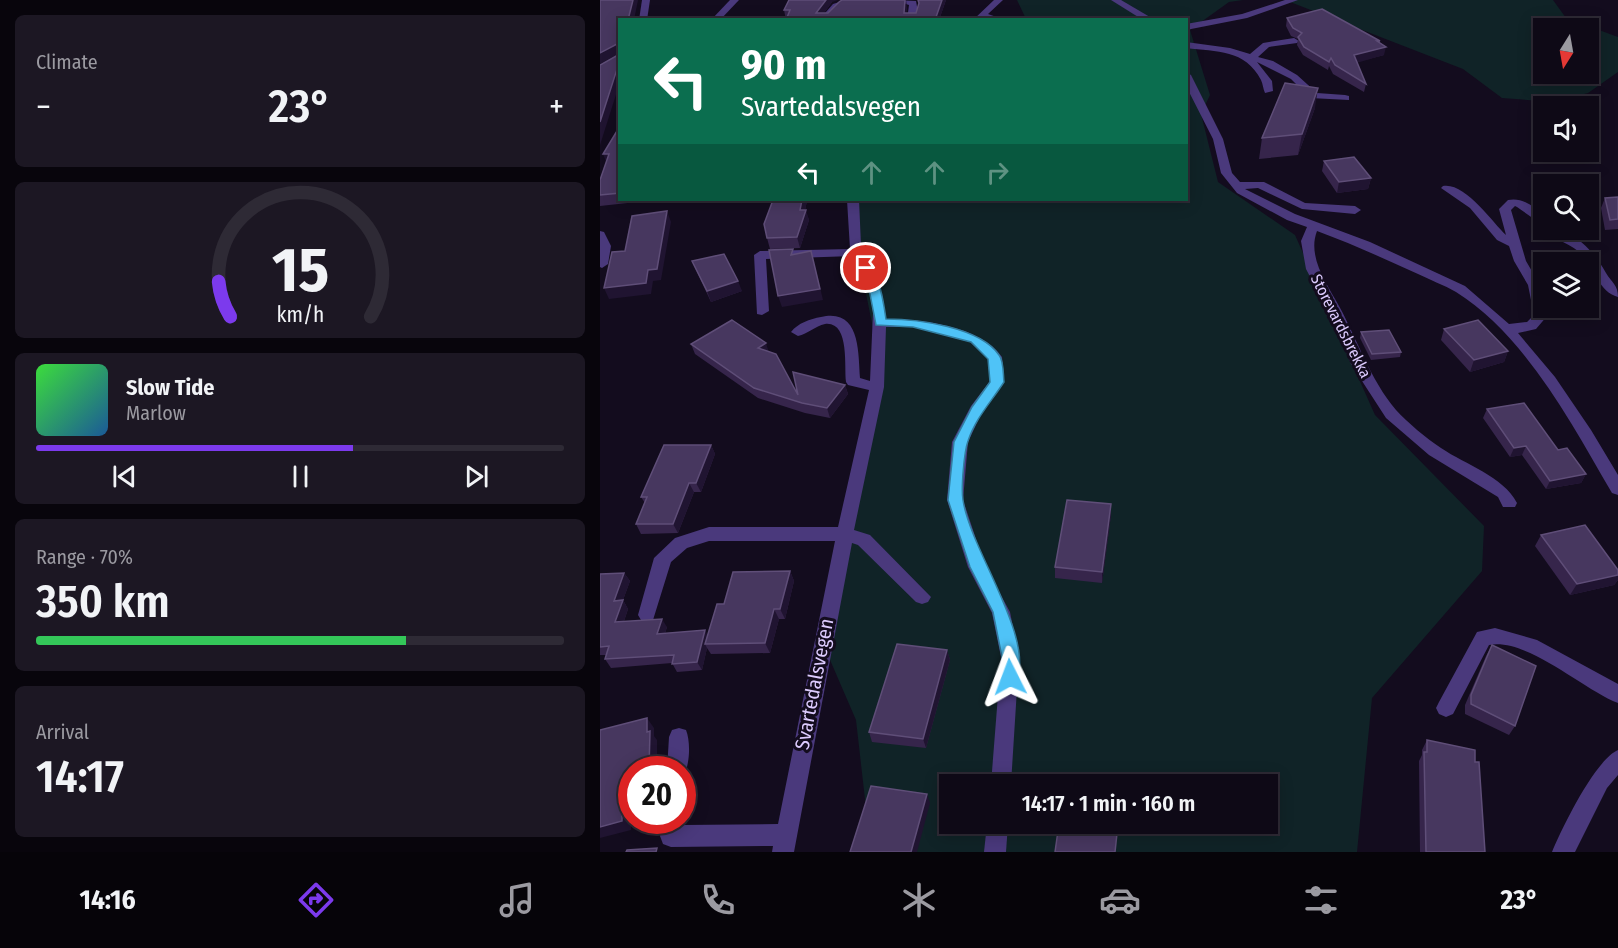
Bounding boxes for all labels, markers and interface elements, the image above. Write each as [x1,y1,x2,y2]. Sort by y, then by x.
north arrow [1533,18,1599,84]
map controls [1533,18,1599,318]
text: 90 m [741,40,826,90]
icon: left [642,42,720,120]
text: Climate [36,50,98,74]
text: 23° [269,80,331,134]
text: − [36,87,51,127]
text: + [549,87,564,127]
text: Svartedalsvegen [741,91,921,123]
button: sound [1533,96,1599,162]
icon: left [792,156,825,189]
icon: ahead [855,156,888,189]
icon: ahead [918,156,951,189]
icon: right [981,156,1014,189]
button: search [1533,174,1599,240]
text: 15 [271,233,329,308]
pin [840,242,891,293]
icon: arrive [849,251,882,284]
button: layers [1533,252,1599,318]
street label: Storevardsbrekka [1307,271,1375,381]
text: km/h [276,302,324,328]
text: Slow Tide [126,374,214,401]
text: Marlow [126,401,186,425]
icon: previous [108,460,141,493]
icon: pause [284,460,317,493]
icon: next [460,460,493,493]
text: Range · 70% [36,545,133,569]
text: 350 km [36,575,170,629]
street label: Svartedalsvegen [790,616,838,752]
position arrow [978,645,1042,709]
text: Arrival [36,720,89,744]
text: 14:17 [36,750,124,804]
speed limit sign: 20 [618,756,696,834]
text: 14:17 · 1 min · 160 m [1022,790,1195,817]
icon: directions [295,879,337,921]
icon: music [496,879,538,921]
icon: phone [697,879,739,921]
icon: climate [898,879,940,921]
icon: car [1099,879,1141,921]
icon: filters [1300,879,1342,921]
text: 14:16 [79,884,136,916]
text: 23° [1500,884,1538,916]

